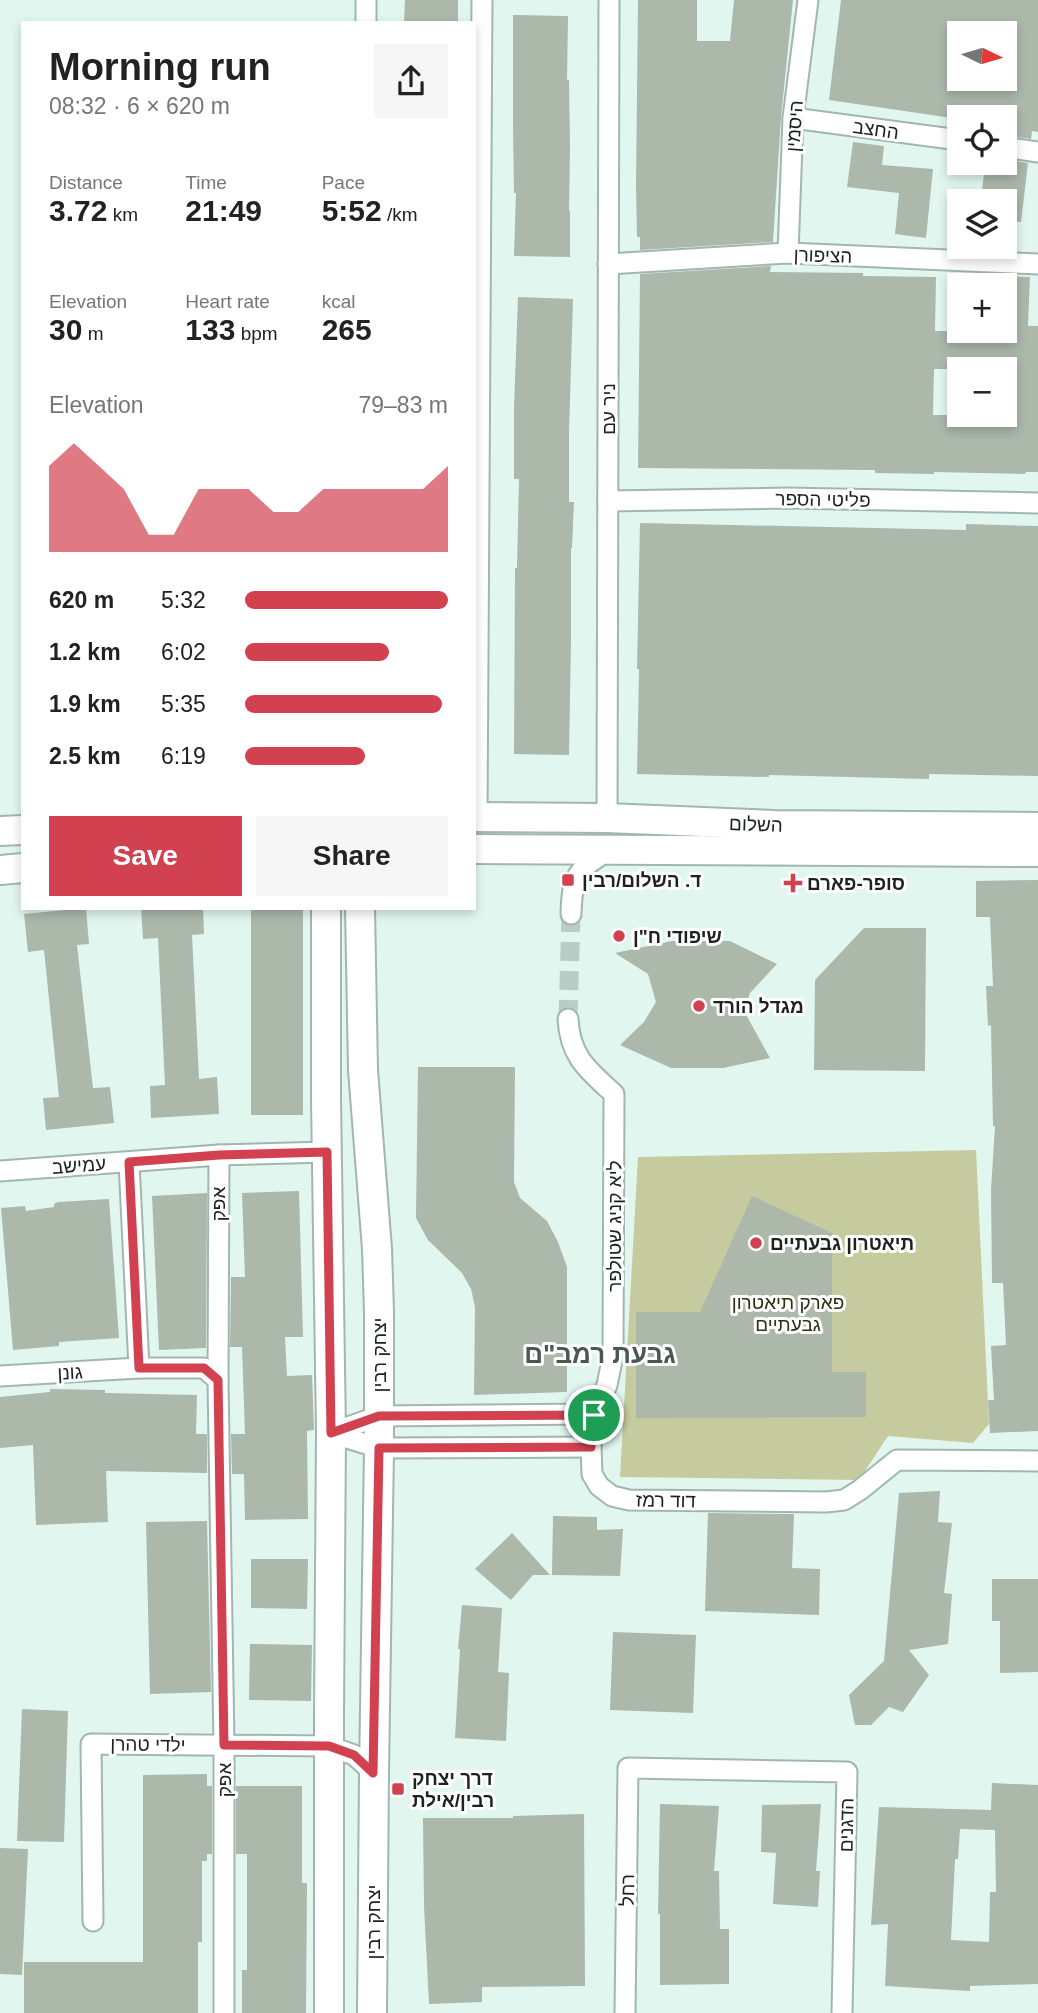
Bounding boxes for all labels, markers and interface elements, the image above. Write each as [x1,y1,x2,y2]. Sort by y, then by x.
north arrow [947,21,1017,91]
map controls [947,21,1017,427]
button: share [374,44,448,118]
text: Morning run [49,46,271,88]
text: 08:32 · 6 × 620 m [49,93,230,119]
street label: היסמין [782,99,807,153]
button: locate [947,105,1017,175]
street label: החצב [852,116,900,143]
text: Distance [49,172,123,193]
text: Time [185,172,227,193]
text: Pace [322,172,365,193]
button: layers [947,189,1017,259]
text: 3.72 [49,194,107,227]
text: 21:49 [185,194,262,227]
text: 5:52 [322,194,382,227]
text: km [107,204,138,225]
text: /km [382,204,418,225]
street label: הציפורן [793,244,853,267]
button: + [947,273,1017,343]
text: Elevation [49,291,127,312]
text: Heart rate [185,291,270,312]
text: kcal [322,291,355,312]
text: 30 [49,313,82,346]
text: 133 [185,313,235,346]
text: 265 [322,313,372,346]
text: m [82,323,103,344]
text: bpm [235,323,278,344]
button: − [947,357,1017,427]
street label: ניר עם [598,383,619,435]
text: Elevation [49,392,144,418]
text: 79–83 m [358,392,448,418]
street label: פליטי הספר [775,488,871,511]
text: 620 m [49,587,114,613]
text: 5:32 [161,587,206,613]
text: 1.2 km [49,639,121,665]
text: 6:02 [161,639,206,665]
text: 1.9 km [49,691,121,717]
text: 5:35 [161,691,206,717]
text: 2.5 km [49,743,121,769]
text: 6:19 [161,743,206,769]
street label: השלום [729,813,783,836]
button: Save [49,816,242,896]
button: Share [256,816,448,896]
place label: ד. השלום/רבין [582,870,701,891]
marker: ד. השלום/רבין [560,872,576,888]
place label: סופר-פארם [807,873,905,894]
marker: סופר-פארם [785,875,801,891]
place label: שיפודי ח"ן [633,926,722,947]
marker: שיפודי ח"ן [611,928,627,944]
place label: מגדל הורד [713,996,804,1017]
marker: מגדל הורד [691,998,707,1014]
street label: עמישב [51,1153,107,1178]
street label: ליא קניג שטולפר [604,1160,625,1292]
street label: אפק [208,1187,229,1221]
place label: תיאטרון גבעתיים [770,1233,914,1254]
marker: תיאטרון גבעתיים [748,1235,764,1251]
park label: פארק תיאטרון גבעתיים [732,1292,844,1335]
street label: יצחק רבין [369,1317,390,1393]
district label: גבעת רמב"ם [524,1339,676,1369]
street label: גונן [57,1361,83,1384]
pin [564,1385,624,1445]
icon: arrive [575,1396,613,1434]
street label: דוד רמז [636,1489,697,1512]
street label: ילדי טהרן [110,1733,186,1756]
street label: אפק [214,1763,235,1797]
place label: דרך יצחק רבין/אילת [412,1768,494,1811]
marker: דרך יצחק רבין/אילת [390,1781,406,1797]
street label: הדגנים [836,1798,857,1852]
street label: רחל [617,1874,638,1906]
street label: יצחק רבין [363,1884,384,1960]

